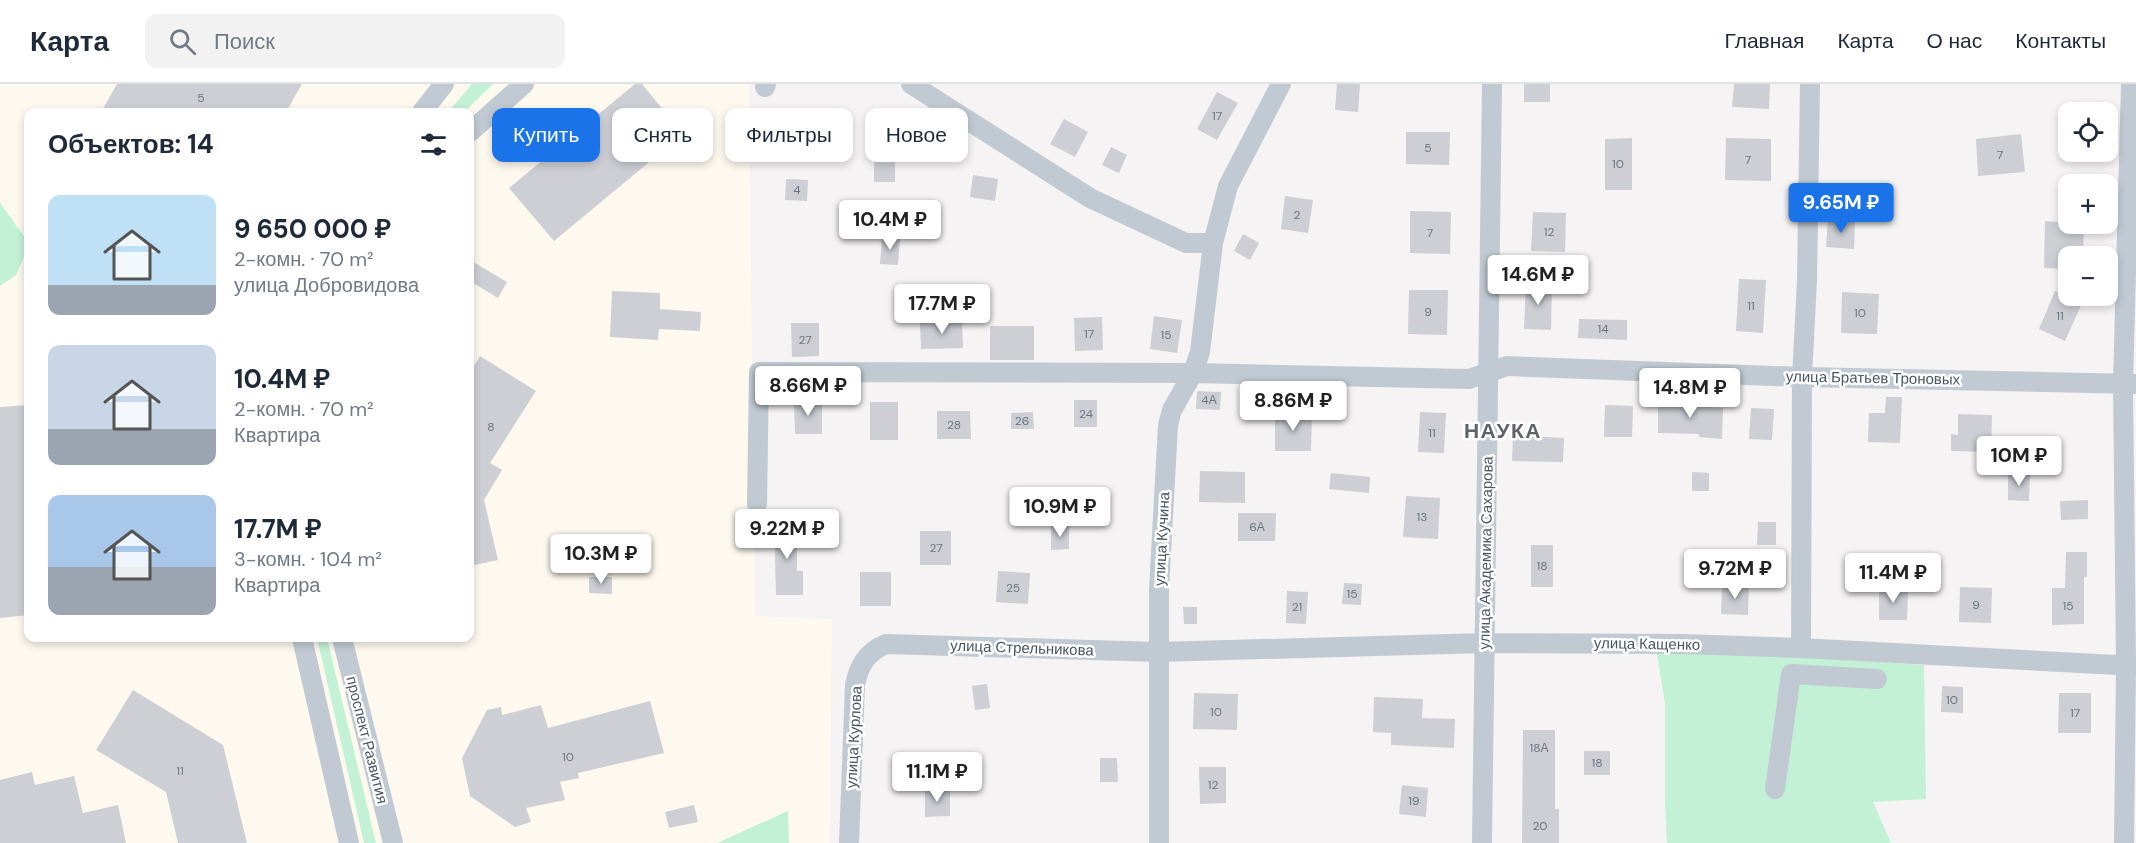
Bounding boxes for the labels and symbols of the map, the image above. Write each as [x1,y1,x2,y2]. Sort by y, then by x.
house number: 5 [197,90,205,106]
house number: 17 [1212,108,1222,124]
house number: 5 [1424,140,1432,156]
house number: 7 [1997,147,2003,163]
house number: 7 [1745,152,1751,168]
house number: 10 [1612,156,1624,172]
house number: 4 [793,182,801,198]
pin: 9.65M ₽ [1786,183,1896,234]
pin: 10.4M ₽ [835,200,945,251]
house number: 2 [1294,207,1301,223]
house number: 12 [1544,224,1554,240]
house number: 7 [1427,225,1433,241]
pin: 14.6M ₽ [1483,255,1593,306]
pin: 17.7M ₽ [887,284,997,335]
house number: 11 [1747,298,1755,314]
house number: 9 [1424,304,1432,320]
house number: 10 [1854,305,1866,321]
house number: 11 [2056,308,2064,324]
house number: 14 [1597,321,1609,337]
house number: 17 [1084,326,1094,342]
house number: 15 [1160,327,1172,343]
house number: 27 [798,332,812,348]
pin: 8.66M ₽ [753,366,863,417]
street label: улица Братьев Троновых [1786,366,1961,390]
pin: 14.8M ₽ [1635,368,1745,419]
pin: 8.86M ₽ [1238,381,1348,432]
house number: 4А [1201,392,1217,408]
house number: 24 [1079,406,1093,422]
house number: 26 [1015,413,1029,429]
house number: 28 [947,417,961,433]
district label: НАУКА [1464,417,1542,445]
house number: 8 [487,419,495,435]
house number: 11 [1428,425,1436,441]
pin: 10M ₽ [1977,436,2061,487]
street label: улица Академика Сахарова [1474,456,1498,650]
pin: 10.9M ₽ [1005,487,1115,538]
street label: улица Кучина [1150,491,1174,587]
pin: 9.22M ₽ [732,509,842,560]
house number: 13 [1417,509,1427,525]
house number: 6А [1249,519,1265,535]
pin: 10.3M ₽ [546,534,656,585]
house number: 27 [929,540,943,556]
pin: 9.72M ₽ [1680,549,1790,600]
pin: 11.4M ₽ [1838,553,1948,604]
house number: 18 [1536,558,1548,574]
house number: 25 [1006,580,1020,596]
house number: 15 [1346,586,1358,602]
house number: 9 [1972,597,1980,613]
house number: 15 [2062,598,2074,614]
house number: 21 [1292,599,1302,615]
street label: улица Кащенко [1594,633,1700,655]
street label: улица Стрельникова [950,636,1095,661]
street label: проспект Развития [341,674,393,806]
street label: улица Курлова [841,685,867,789]
house number: 10 [1946,692,1958,708]
house number: 10 [1210,704,1222,720]
house number: 17 [2070,705,2080,721]
house number: 18А [1529,740,1549,756]
house number: 10 [562,749,574,765]
pin: 11.1M ₽ [882,752,992,803]
house number: 18 [1591,755,1603,771]
house number: 11 [176,763,184,779]
house number: 12 [1208,777,1218,793]
house number: 19 [1408,793,1420,809]
house number: 20 [1532,818,1548,834]

